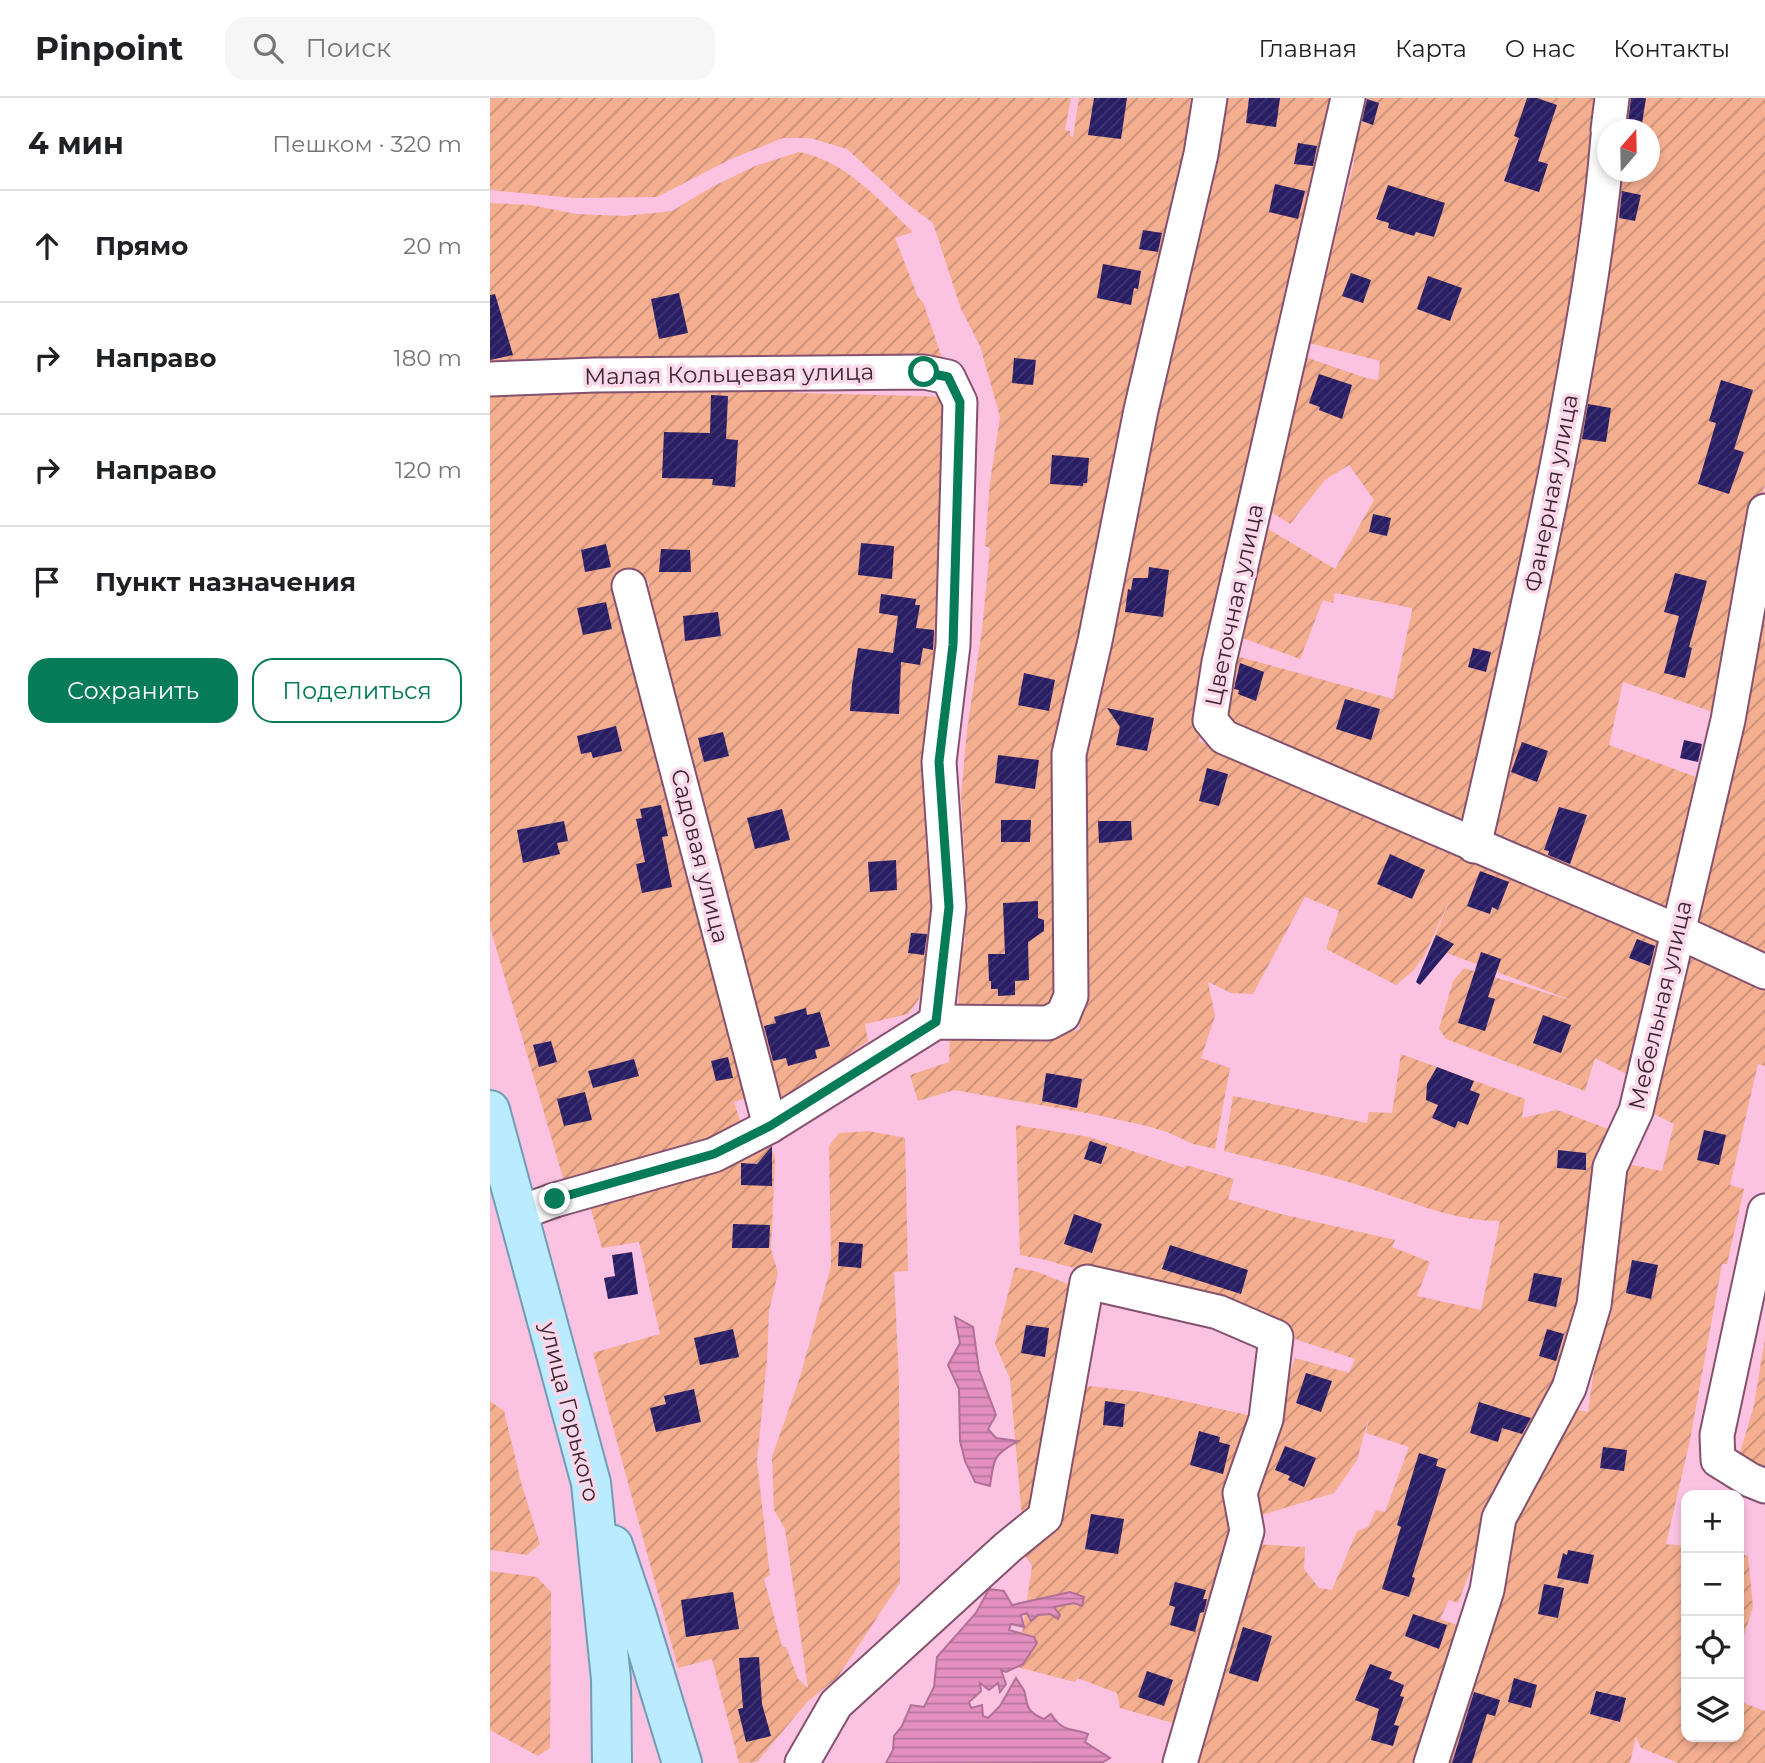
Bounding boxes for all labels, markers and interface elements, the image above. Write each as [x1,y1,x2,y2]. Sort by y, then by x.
search box [225,17,715,80]
text: Pinpoint [35,28,183,68]
icon: search [249,29,287,67]
text: Поиск [305,32,391,64]
text: Главная [1259,34,1357,63]
text: Карта [1395,34,1467,63]
text: О нас [1505,34,1575,63]
text: Контакты [1613,34,1730,63]
north arrow [1597,119,1660,182]
text: 4 мин [28,125,124,162]
text: Пешком · 320 m [272,130,462,158]
icon: ahead [28,227,66,265]
text: Прямо [95,230,188,262]
text: 20 m [403,232,462,260]
icon: right [28,339,66,377]
text: Направо [95,342,216,374]
text: 180 m [393,344,462,372]
route start [908,356,939,387]
street label: Малая Кольцевая улица [584,357,874,391]
street label: Фанерная улица [1518,392,1584,594]
icon: right [28,451,66,489]
text: Направо [95,454,216,486]
text: 120 m [395,456,462,484]
street label: Цветочная улица [1199,501,1269,709]
icon: arrive [28,563,66,601]
text: Пункт назначения [95,566,356,598]
button: Сохранить [28,658,238,723]
button: Поделиться [252,658,462,723]
street label: Садовая улица [665,766,735,946]
street label: Мебельная улица [1622,898,1698,1112]
route end [539,1183,570,1214]
street label: улица Горького [534,1318,606,1505]
map controls [1681,1490,1744,1742]
button: + [1681,1490,1744,1553]
button: − [1681,1553,1744,1616]
button: locate [1681,1616,1744,1679]
button: layers [1681,1679,1744,1742]

